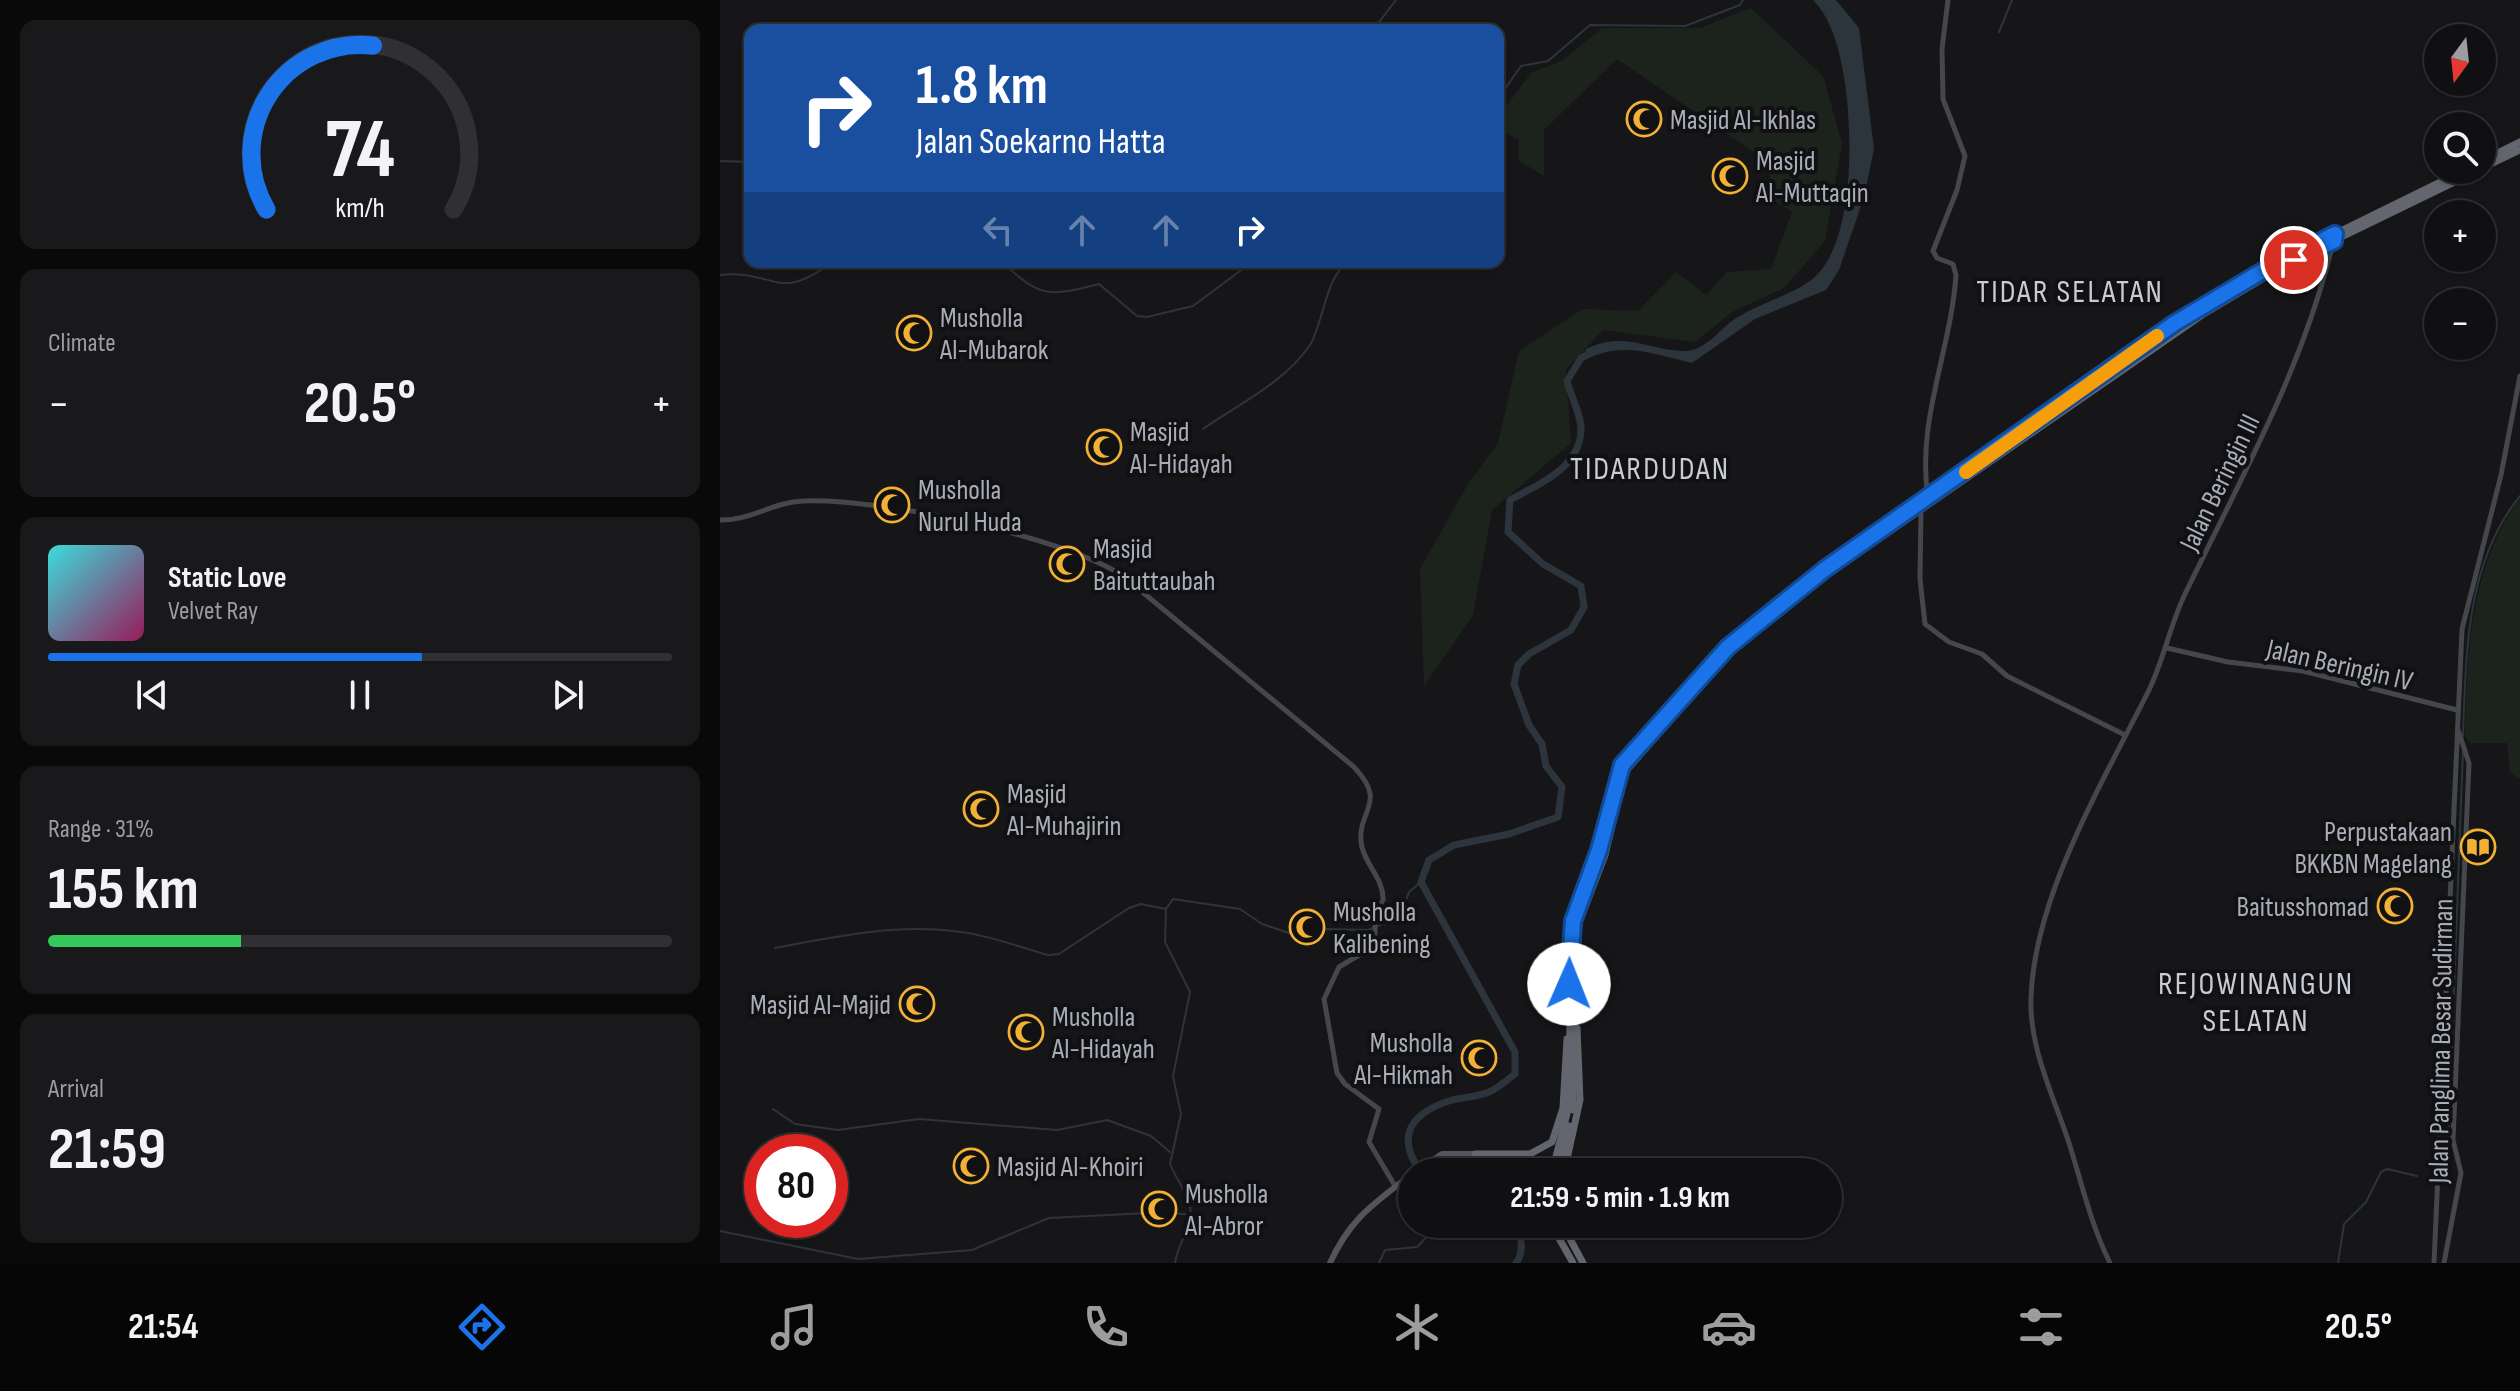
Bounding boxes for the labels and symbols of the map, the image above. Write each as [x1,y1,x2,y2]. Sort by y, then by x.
north arrow [2424,24,2496,96]
mosque icon: Masjid Al-Ikhlas [1625,100,1663,138]
place label: Masjid Al-Ikhlas [1670,104,1816,137]
place label: Masjid Al-Muttaqin [1755,145,1869,210]
mosque icon: Masjid Al-Muttaqin [1711,157,1749,195]
pin [2260,226,2328,294]
district label: TIDAR SELATAN [1976,273,2164,312]
place label: Musholla Al-Mubarok [939,302,1049,367]
mosque icon: Musholla Al-Mubarok [895,314,933,352]
street label: Jalan Beringin III [2173,409,2268,557]
place label: Masjid Al-Hidayah [1129,416,1233,481]
mosque icon: Masjid Al-Hidayah [1085,428,1123,466]
district label: TIDARDUDAN [1570,450,1730,489]
place label: Musholla Nurul Huda [918,474,1022,539]
mosque icon: Musholla Nurul Huda [873,486,911,524]
place label: Masjid Baituttaubah [1093,533,1216,598]
mosque icon: Masjid Baituttaubah [1048,545,1086,583]
street label: Jalan Beringin IV [2262,632,2416,698]
place label: Masjid Al-Muhajirin [1006,778,1121,843]
mosque icon: Masjid Al-Muhajirin [962,790,1000,828]
place label: Perpustakaan BKKBN Magelang [2294,816,2452,881]
library icon: Perpustakaan BKKBN Magelang [2459,828,2497,866]
mosque icon: Baitusshomad [2376,887,2414,925]
place label: Baitusshomad [2236,891,2369,924]
place label: Musholla Kalibening [1333,896,1431,961]
street label: Jalan Panglima Besar Sudirman [2422,898,2460,1185]
mosque icon: Musholla Kalibening [1288,908,1326,946]
position arrow [1527,942,1611,1026]
district label: REJOWINANGUN SELATAN [2158,965,2354,1041]
mosque icon: Masjid Al-Majid [898,985,936,1023]
place label: Masjid Al-Majid [750,989,891,1022]
place label: Musholla Al-Hidayah [1051,1001,1155,1066]
mosque icon: Musholla Al-Hidayah [1007,1013,1045,1051]
place label: Musholla Al-Hikmah [1353,1027,1453,1092]
mosque icon: Musholla Al-Hikmah [1460,1039,1498,1077]
speed limit sign: 80 [744,1134,848,1238]
mosque icon: Masjid Al-Khoiri [952,1147,990,1185]
place label: Masjid Al-Khoiri [997,1151,1143,1184]
place label: Musholla Al-Abror [1184,1178,1268,1243]
mosque icon: Musholla Al-Abror [1140,1190,1178,1228]

